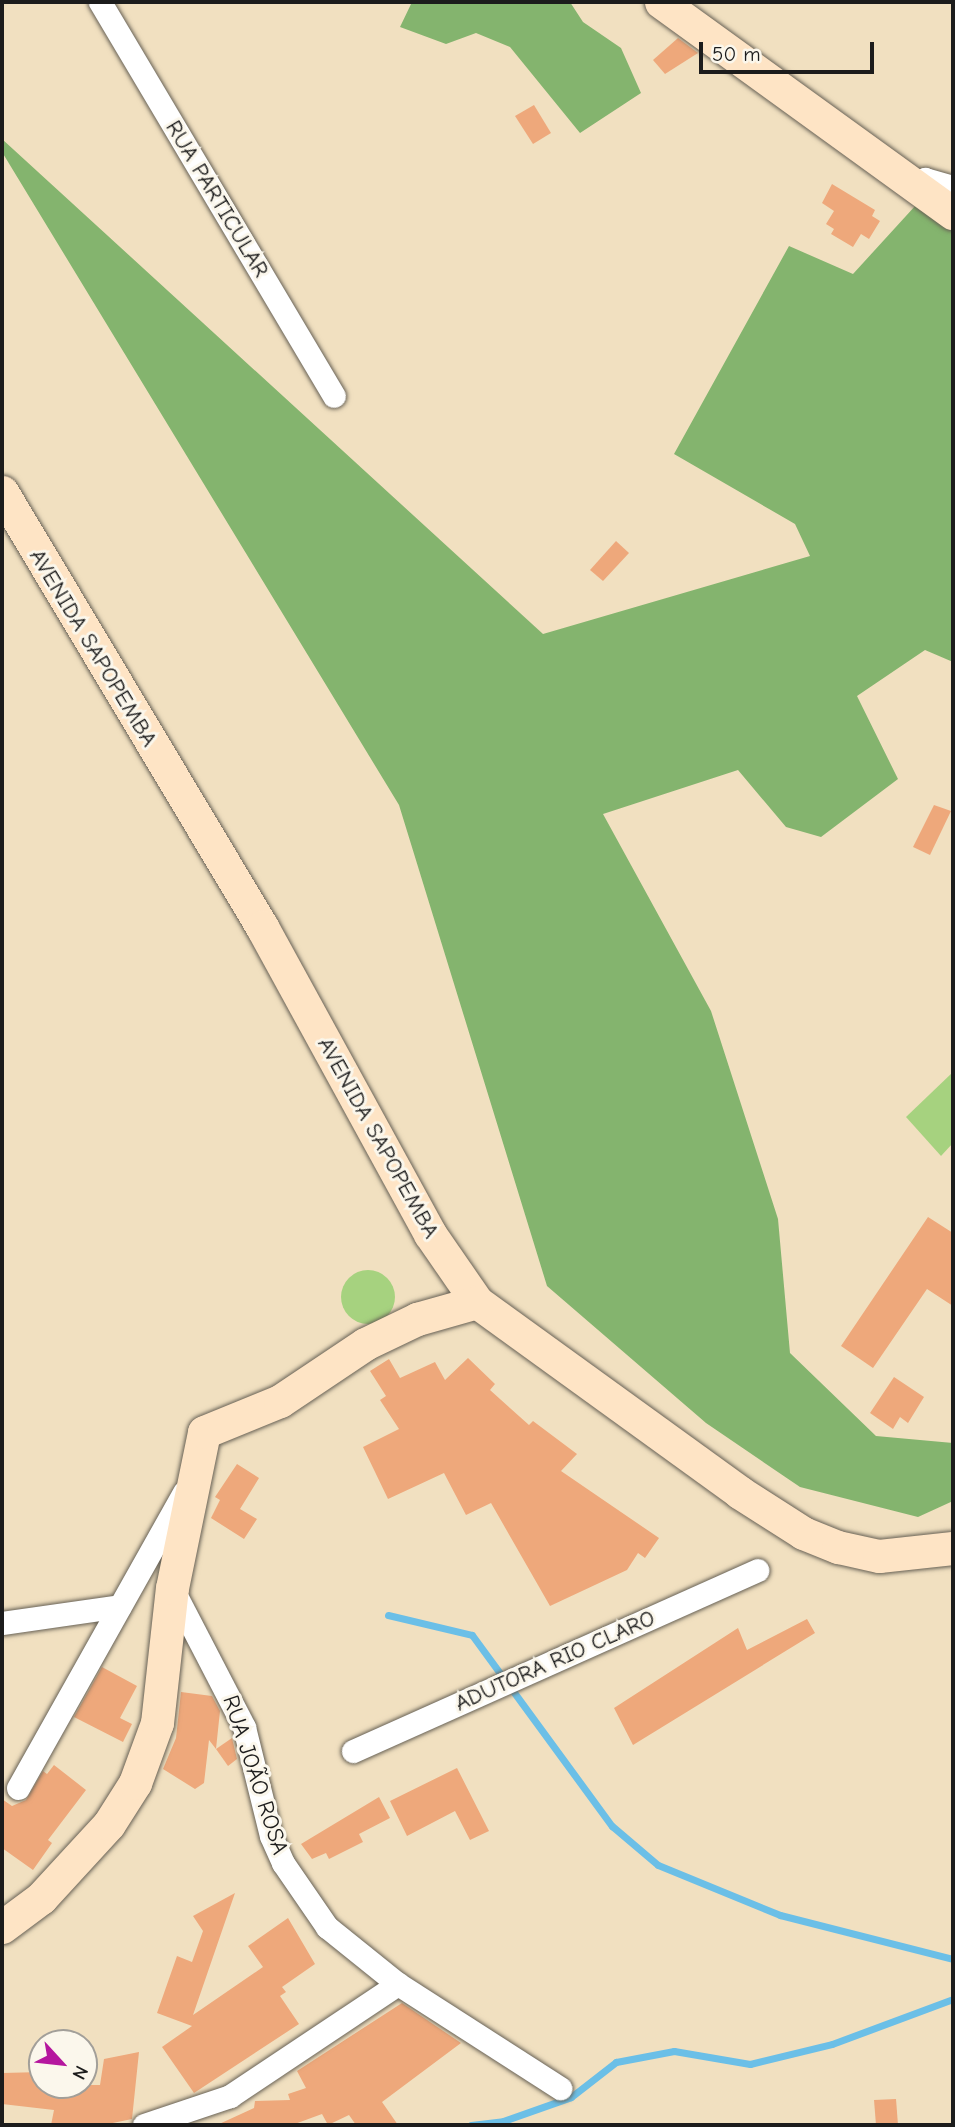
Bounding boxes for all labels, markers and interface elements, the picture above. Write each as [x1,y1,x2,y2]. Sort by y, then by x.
scale bar [703,28,878,72]
text: 50 m [712,42,761,66]
street label: RUA PARTICULAR [159,115,275,283]
street label: AVENIDA SAPOPEMBA [23,544,163,752]
street label: AVENIDA SAPOPEMBA [311,1033,445,1243]
street label: ADUTORA RIO CLARO [451,1604,659,1718]
street label: RUA JOÃO ROSA [216,1692,294,1858]
north arrow [28,2029,98,2099]
text: N [67,2062,93,2083]

